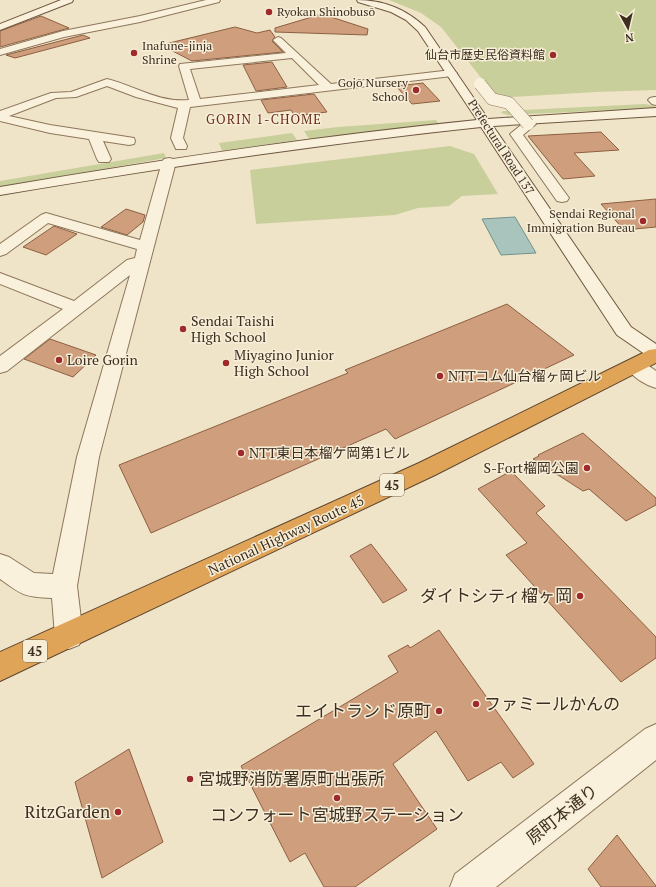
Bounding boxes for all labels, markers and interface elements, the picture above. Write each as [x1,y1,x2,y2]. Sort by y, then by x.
place label: Ryokan Shinobusō [277,4,375,19]
marker: Ryokan Shinobusō [264,7,274,17]
north arrow [608,8,648,48]
text: N [624,30,634,46]
place label: Inafune-jinja Shrine [142,38,212,67]
place label: 仙台市歴史民俗資料館 [425,47,545,62]
marker: Inafune-jinja Shrine [129,48,139,58]
marker: 仙台市歴史民俗資料館 [548,50,558,60]
place label: Gojō Nursery School [338,75,409,104]
marker: Gojō Nursery School [411,85,421,95]
street label: Prefectural Road 137 [465,96,538,197]
district label: GORIN 1-CHOME [206,110,322,128]
place label: Sendai Regional Immigration Bureau [527,206,635,235]
marker: Sendai Regional Immigration Bureau [638,216,648,226]
place label: Sendai Taishi High School [191,311,274,346]
marker: Sendai Taishi High School [178,324,188,334]
place label: Miyagino Junior High School [234,345,335,380]
place label: Loire Gorin [67,350,138,369]
marker: Loire Gorin [54,355,64,365]
marker: Miyagino Junior High School [221,358,231,368]
place label: NTTコム仙台榴ヶ岡ビル [448,366,602,385]
marker: NTTコム仙台榴ヶ岡ビル [435,371,445,381]
place label: NTT東日本榴ケ岡第1ビル [249,443,410,462]
marker: NTT東日本榴ケ岡第1ビル [236,448,246,458]
place label: S-Fort榴岡公園 [484,458,579,477]
marker: S-Fort榴岡公園 [582,463,592,473]
road number: 45 [380,474,404,496]
street label: National Highway Route 45 [205,490,367,579]
place label: ダイトシティ榴ヶ岡 [420,584,572,607]
marker: ダイトシティ榴ヶ岡 [575,591,585,601]
road number: 45 [23,640,47,662]
place label: ファミールかんの [484,692,620,715]
place label: エイトランド原町 [295,699,431,722]
marker: ファミールかんの [471,699,481,709]
marker: エイトランド原町 [434,706,444,716]
place label: 宮城野消防署原町出張所 [198,767,385,790]
marker: 宮城野消防署原町出張所 [185,774,195,784]
street label: 原町本通り [521,778,602,849]
marker: コンフォート宮城野ステーション [332,793,342,803]
place label: RitzGarden [25,800,110,823]
place label: コンフォート宮城野ステーション [210,803,464,826]
marker: RitzGarden [113,807,123,817]

